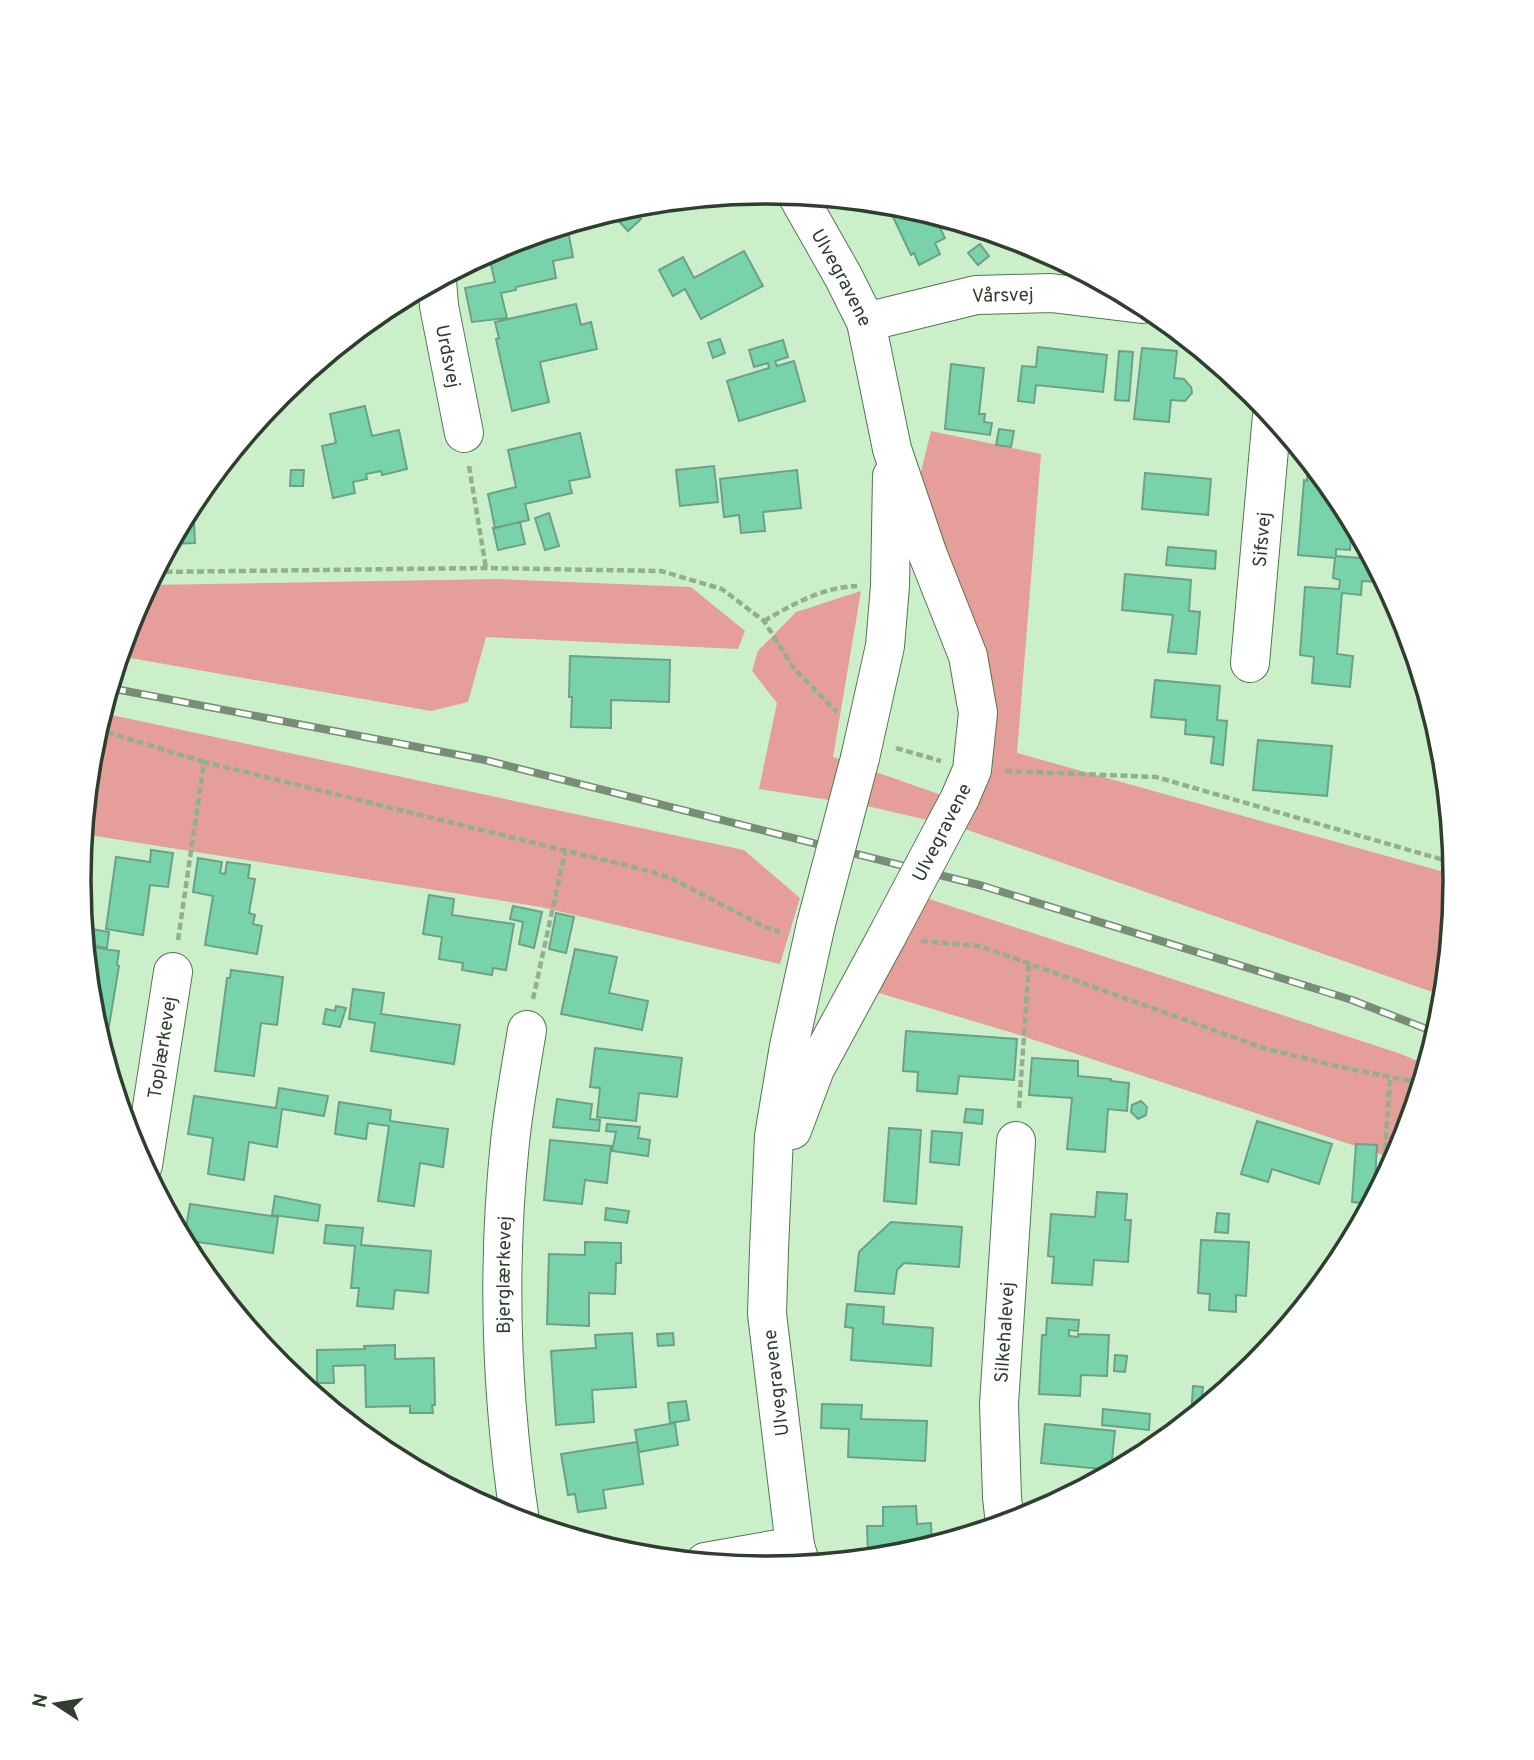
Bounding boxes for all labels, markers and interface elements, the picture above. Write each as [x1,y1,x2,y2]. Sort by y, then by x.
street label: Ulvegravene [805,225,876,331]
street label: Vårsvej [972,283,1034,309]
street label: Urdsvej [429,323,465,390]
street label: Sifsvej [1249,511,1277,568]
street label: Ulvegravene [908,780,978,886]
street label: Toplærkevej [143,995,183,1101]
street label: Bjerglærkevej [492,1215,518,1334]
street label: Silkehalevej [990,1281,1021,1384]
street label: Ulvegravene [759,1328,795,1437]
north arrow [21,1669,91,1739]
text: N [28,1692,54,1710]

